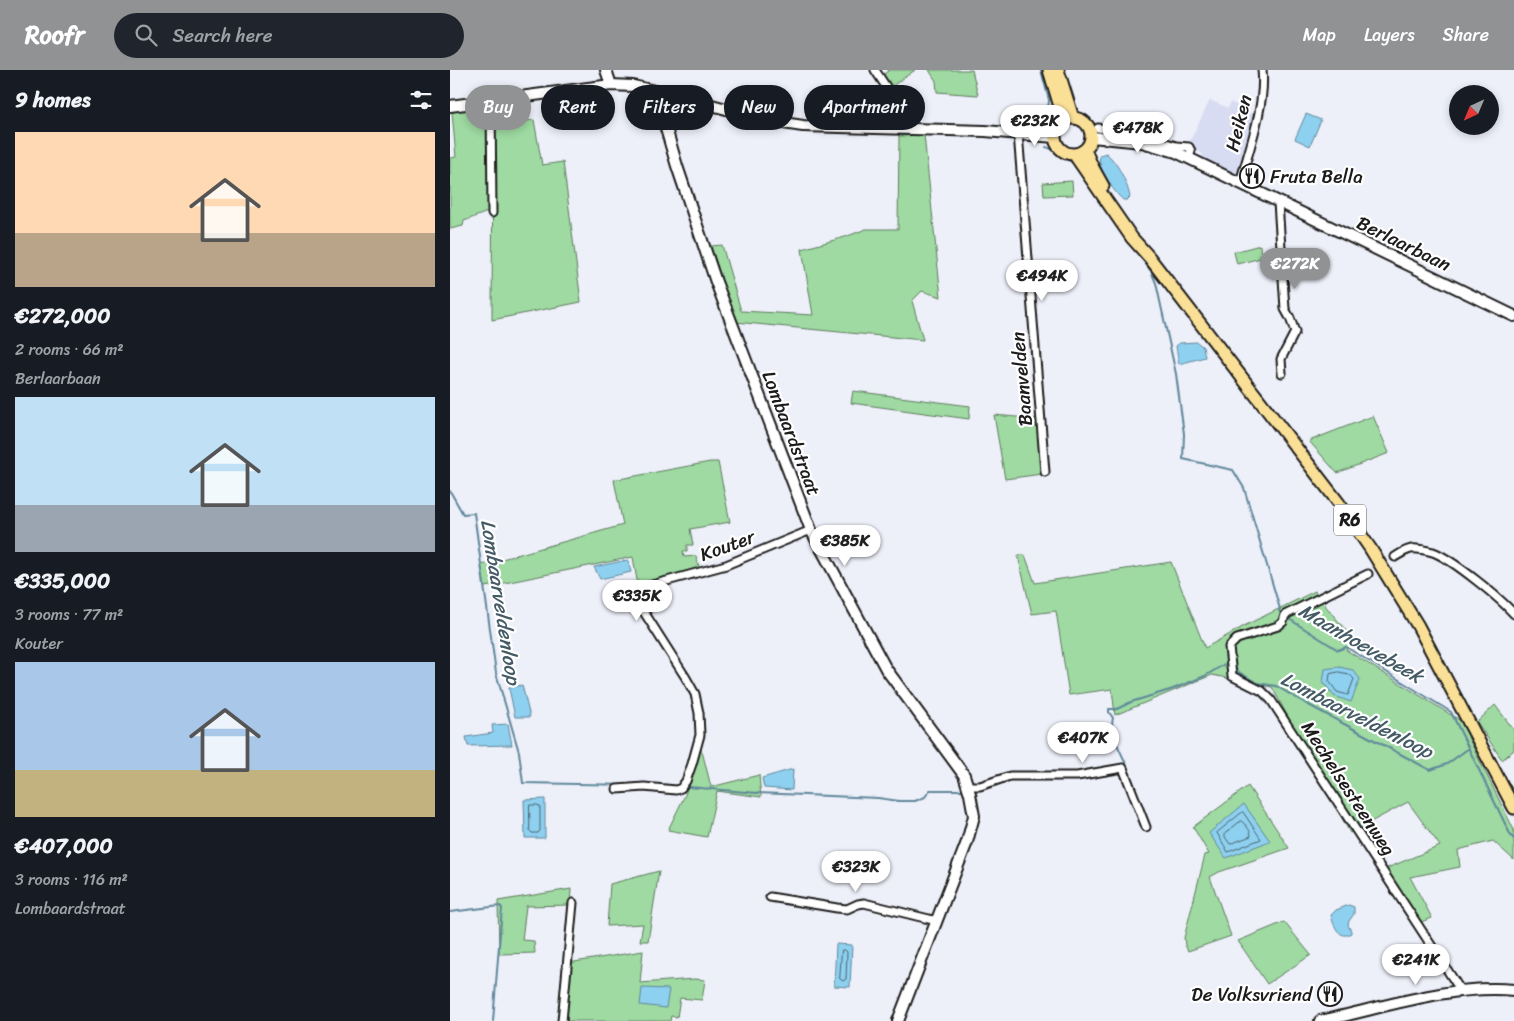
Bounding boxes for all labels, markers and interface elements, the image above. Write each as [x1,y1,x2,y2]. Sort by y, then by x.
search box [114,13,464,58]
text: Roofr [25,14,84,56]
text: Search here [172,19,273,52]
text: Map [1303,19,1336,51]
text: Layers [1364,19,1415,51]
text: Share [1443,19,1489,51]
icon: search [132,21,160,49]
text: 9 homes [15,81,91,119]
chip: Buy [465,85,531,130]
chip: Rent [541,85,615,130]
chip: Filters [625,85,714,130]
chip: New [724,85,794,130]
chip: Apartment [804,85,925,130]
north arrow [1449,85,1499,135]
map controls [1449,85,1499,135]
icon: filters [407,86,435,114]
street label: Heiken [1215,91,1262,155]
pin: €232K [1000,104,1070,147]
text: €232K [1011,106,1059,135]
pin: €478K [1103,112,1173,154]
text: €478K [1113,113,1163,142]
place label: Fruta Bella [1270,160,1363,193]
restaurant icon: Fruta Bella [1239,163,1265,189]
icon: home [180,165,270,255]
street label: Berlaarbaan [1351,206,1457,281]
pin: €272K [1260,248,1330,290]
text: €272K [1271,249,1319,278]
pin: €494K [1007,260,1077,302]
text: €494K [1017,261,1067,290]
text: €272,000 [15,297,111,335]
street label: Baanvelden [1001,330,1042,428]
text: 2 rooms · 66 m² [15,335,124,364]
text: Berlaarbaan [15,364,101,393]
street label: Lombaardstraat [753,366,831,501]
icon: home [180,430,270,520]
road number: R6 [1334,504,1366,536]
water label: Lombaarveldenloop [470,517,531,689]
street label: Kouter [695,520,761,571]
pin: €385K [810,524,880,567]
text: €385K [821,526,869,555]
text: €335,000 [15,562,110,600]
pin: €335K [602,580,672,622]
text: €335K [613,581,661,610]
water label: Maanhoevebeek [1292,594,1432,695]
text: 3 rooms · 77 m² [15,600,123,629]
text: Kouter [15,629,63,658]
water label: Lombaarveldenloop [1274,662,1440,770]
icon: home [180,695,270,785]
street label: Mechelsesteenweg [1292,714,1405,863]
pin: €407K [1048,722,1118,764]
text: €407K [1058,723,1108,752]
text: €407,000 [15,827,113,865]
pin: €323K [821,850,891,893]
text: €323K [832,852,880,881]
text: 3 rooms · 116 m² [15,865,128,894]
text: Lombaardstraat [15,894,126,923]
pin: €241K [1381,944,1451,986]
text: €241K [1393,945,1439,974]
place label: De Volksvriend [1191,978,1314,1011]
restaurant icon: De Volksvriend [1317,981,1343,1007]

